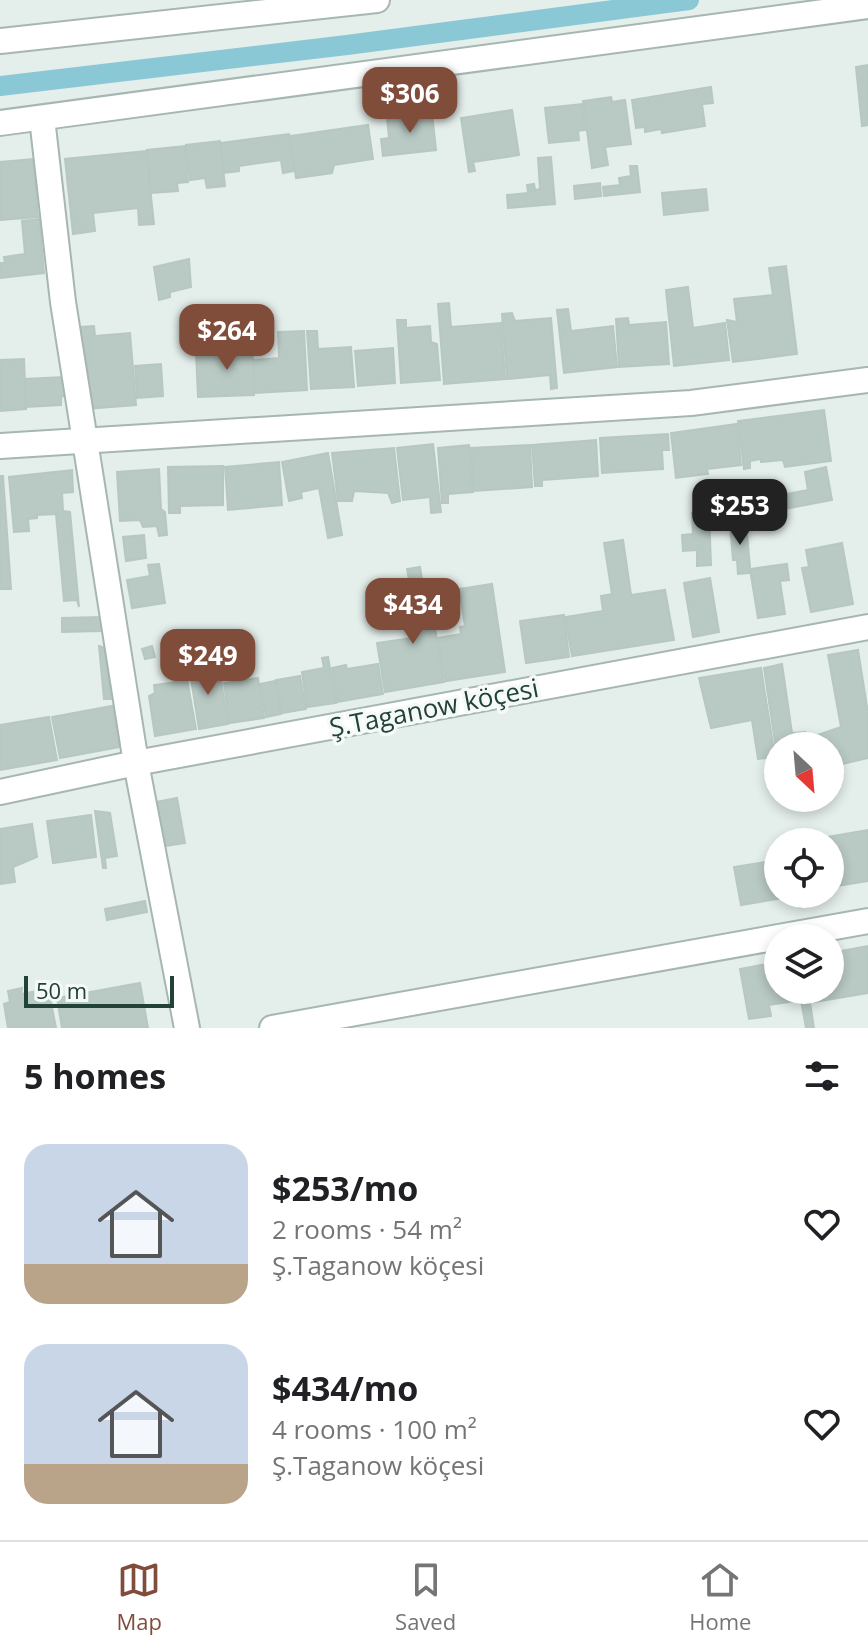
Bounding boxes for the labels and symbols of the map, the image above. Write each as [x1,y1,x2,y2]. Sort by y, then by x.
pin: $306 [363,67,457,135]
pin: $264 [180,304,274,372]
pin: $253 [693,479,787,547]
pin: $434 [366,578,460,646]
pin: $249 [161,629,255,697]
street label: Ş.Taganow köçesi [326,669,541,745]
north arrow [764,732,844,812]
scale bar [24,972,174,1008]

